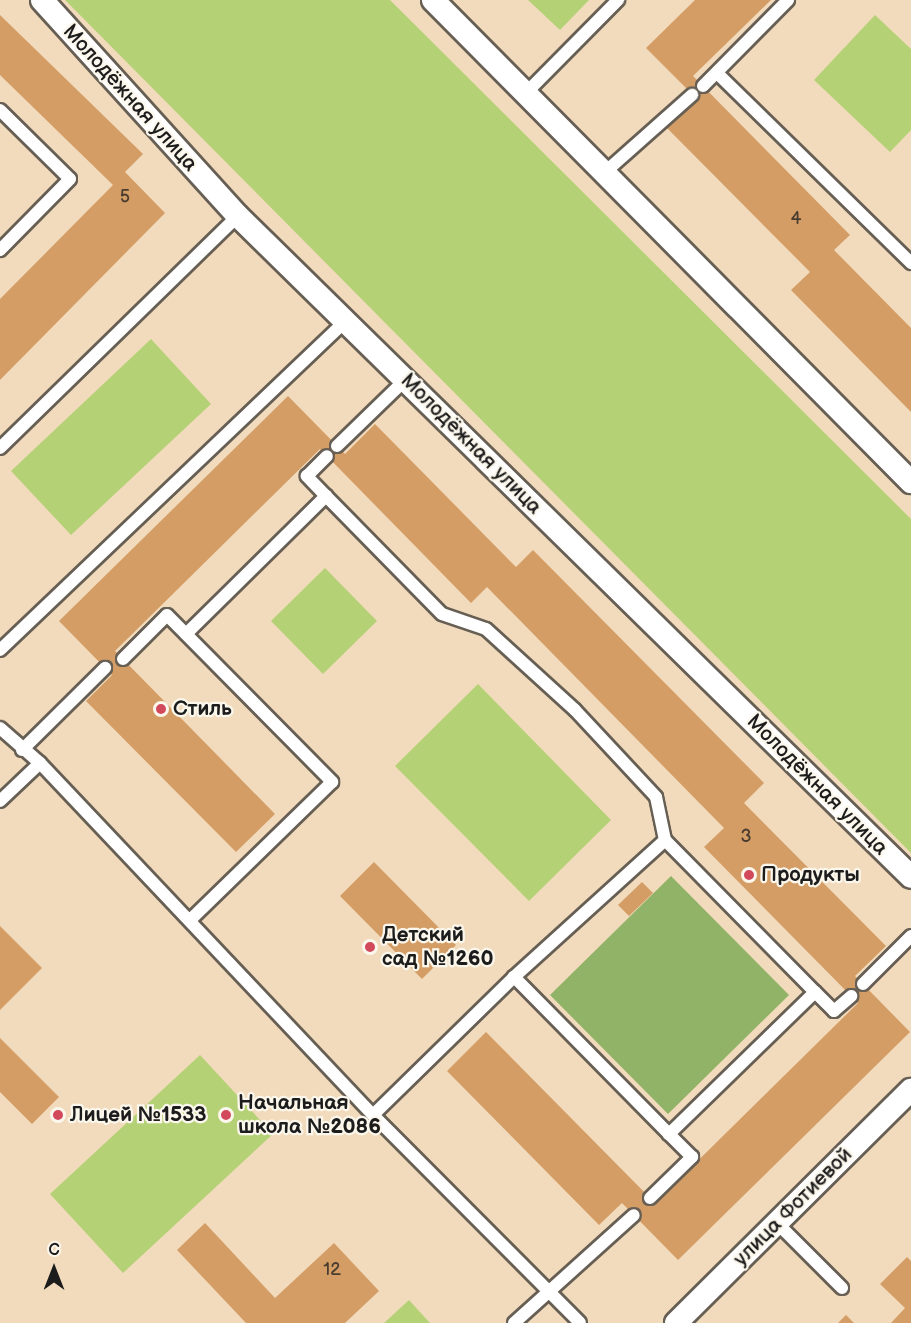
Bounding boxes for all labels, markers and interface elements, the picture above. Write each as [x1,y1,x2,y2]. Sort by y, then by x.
street label: Молодёжная улица [57,19,203,177]
house number: 5 [120,186,130,208]
house number: 4 [791,208,801,230]
street label: Молодёжная улица [395,368,547,520]
place label: Стиль [173,696,232,722]
marker: Стиль [154,702,168,716]
street label: Молодёжная улица [741,709,893,861]
house number: 3 [740,826,752,848]
place label: Продукты [761,862,860,888]
marker: Продукты [742,868,756,882]
place label: Детский сад №1260 [382,922,494,972]
marker: Детский сад №1260 [363,940,377,954]
place label: Начальная школа №2086 [238,1090,381,1140]
place label: Лицей №1533 [70,1102,207,1128]
marker: Лицей №1533 [51,1108,65,1122]
marker: Начальная школа №2086 [219,1108,233,1122]
street label: улица Фотиевой [728,1142,858,1272]
north arrow [24,1239,84,1299]
text: С [48,1241,60,1260]
house number: 12 [323,1259,341,1281]

